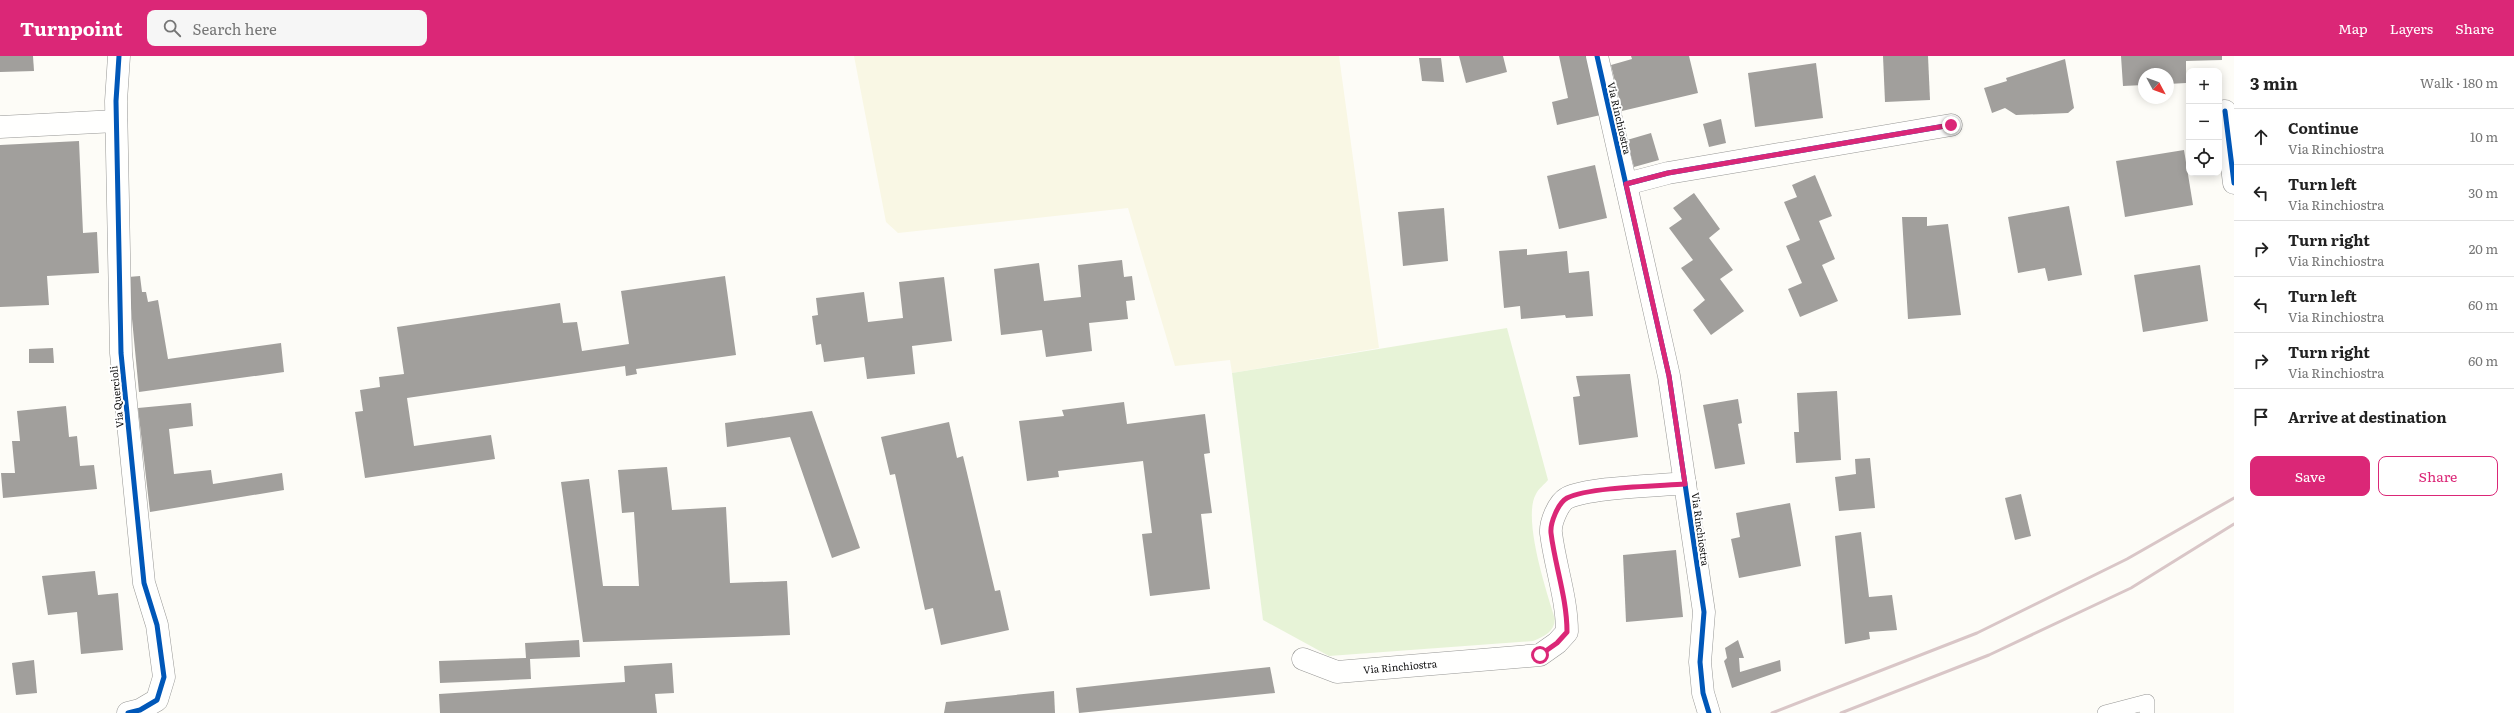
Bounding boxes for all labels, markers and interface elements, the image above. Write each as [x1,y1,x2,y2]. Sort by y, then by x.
search box [147,10,427,46]
text: Turnpoint [20,14,123,42]
icon: search [161,17,183,39]
text: Search here [193,17,277,40]
text: Map [2338,18,2368,38]
text: Layers [2390,18,2433,38]
text: Share [2455,18,2494,38]
north arrow [2138,68,2174,104]
map controls [2186,68,2222,176]
button: + [2186,68,2222,104]
text: 3 min [2250,70,2298,95]
text: Walk · 180 m [2420,73,2498,92]
street label: Via Rinchiostra [1604,80,1636,156]
button: − [2186,104,2222,140]
route end [1942,116,1960,134]
text: Continue [2288,116,2358,139]
icon: ahead [2250,126,2272,148]
text: 10 m [2470,127,2498,146]
text: Via Rinchiostra [2288,139,2384,158]
button: locate [2186,140,2222,176]
text: Turn left [2288,172,2357,195]
icon: left [2250,182,2272,204]
text: 30 m [2468,183,2498,202]
text: Via Rinchiostra [2288,195,2384,214]
text: Turn right [2288,228,2370,251]
icon: right [2250,238,2272,260]
text: 20 m [2469,239,2498,258]
text: Via Rinchiostra [2288,251,2384,270]
text: Turn left [2288,284,2357,307]
icon: left [2250,294,2272,316]
text: 60 m [2468,295,2498,314]
text: Via Rinchiostra [2288,307,2384,326]
text: Turn right [2288,340,2370,363]
icon: right [2250,350,2272,372]
text: 60 m [2468,351,2498,370]
text: Via Rinchiostra [2288,363,2384,382]
street label: Via Quercioli [105,365,127,429]
text: Arrive at destination [2288,405,2447,428]
icon: arrive [2250,406,2272,428]
button: Save [2250,456,2370,496]
button: Share [2378,456,2498,496]
street label: Via Rinchiostra [1688,491,1714,567]
route start [1531,646,1549,664]
street label: Via Rinchiostra [1362,655,1438,677]

